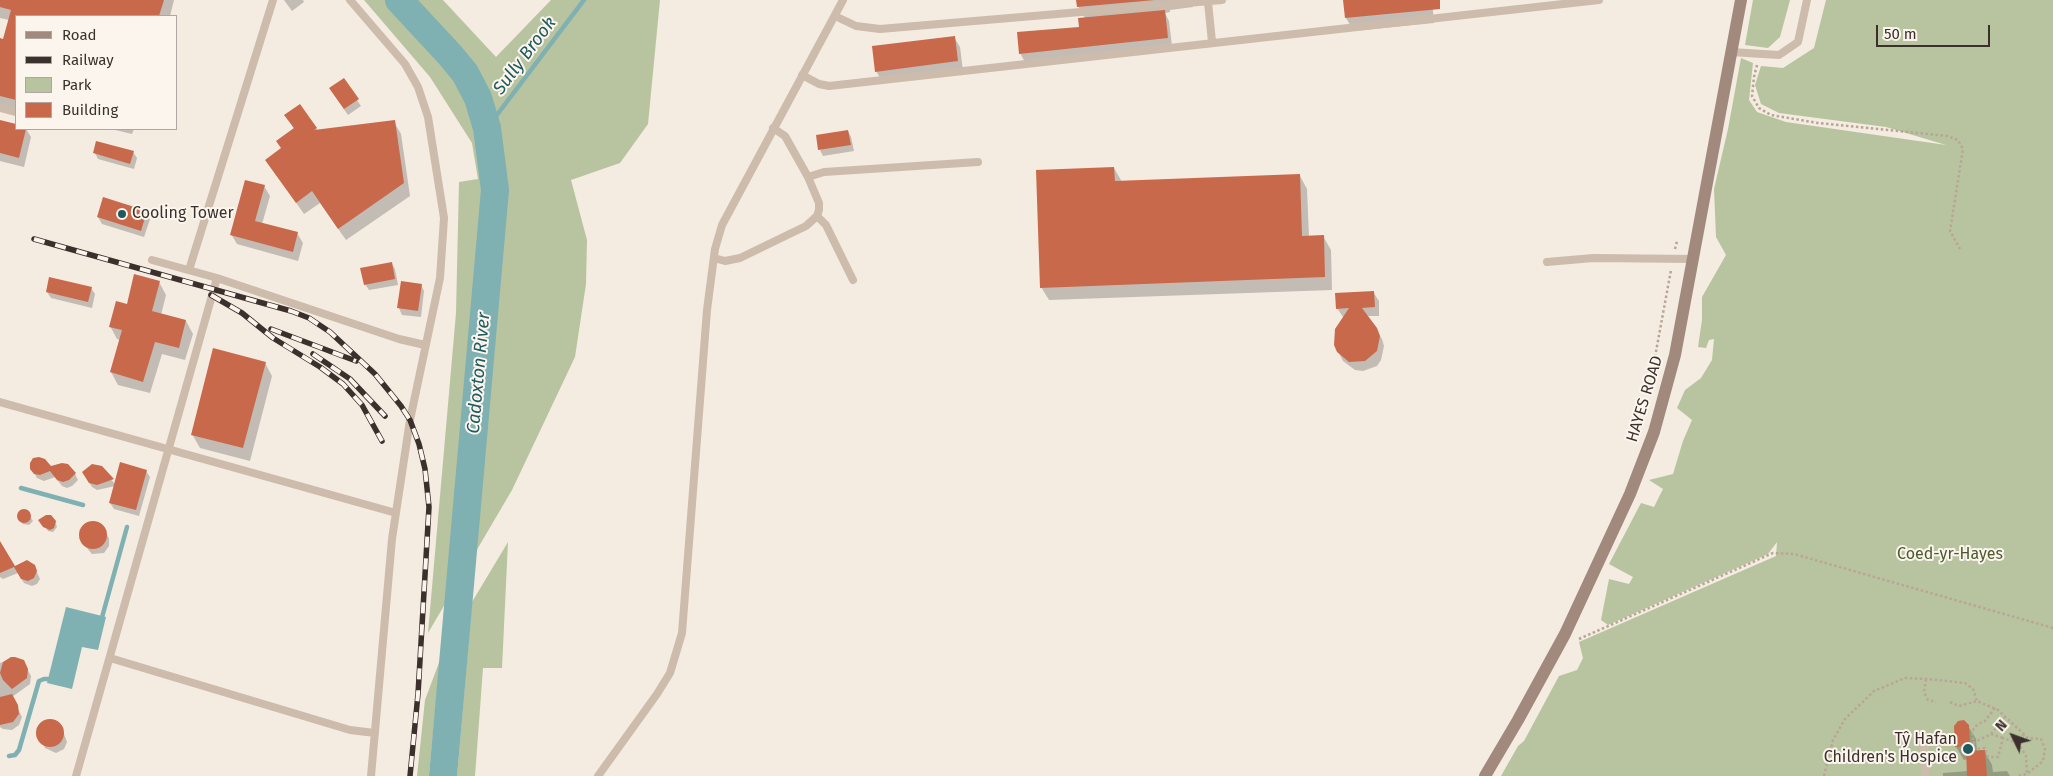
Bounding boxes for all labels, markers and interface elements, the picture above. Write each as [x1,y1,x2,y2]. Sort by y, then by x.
water label: Sully Brook [489,13,561,99]
legend [15,15,178,130]
scale bar [1878,15,1992,47]
text: 50 m [1884,25,1917,43]
text: Road [62,26,97,44]
text: Railway [62,51,114,69]
text: Park [62,76,92,94]
text: Building [62,101,118,119]
place label: Cooling Tower [132,204,234,224]
marker: Cooling Tower [116,208,128,220]
water label: Cadoxton River [463,312,495,434]
street label: HAYES ROAD [1623,353,1667,445]
park label: Coed-yr-Hayes [1897,545,2003,565]
north arrow [1988,711,2038,761]
text: N [1992,716,2011,735]
place label: Tŷ Hafan Children's Hospice [1824,730,1957,768]
marker: Tŷ Hafan Children's Hospice [1961,742,1975,756]

